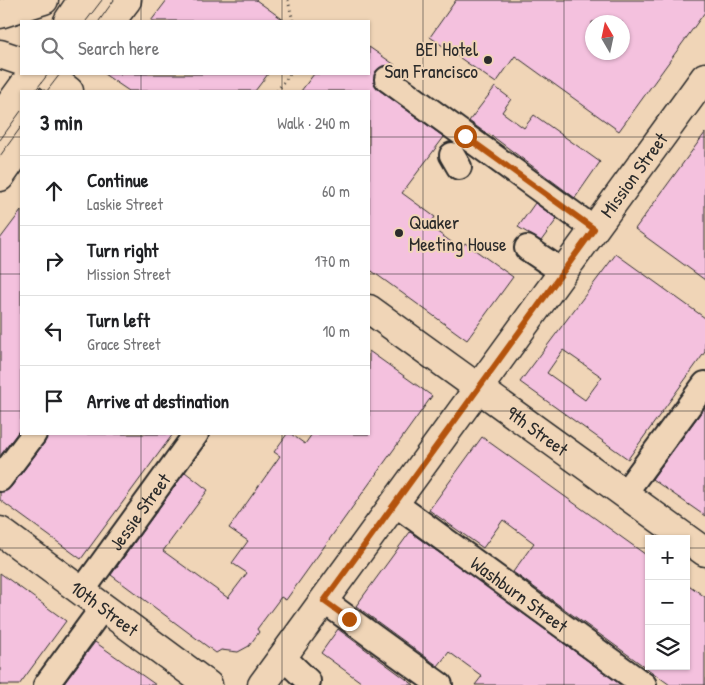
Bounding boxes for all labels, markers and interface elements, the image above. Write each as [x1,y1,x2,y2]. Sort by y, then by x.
north arrow [585,15,630,60]
search box [20,20,370,75]
icon: search [38,34,66,62]
text: Search here [78,35,159,61]
place label: BEI Hotel San Francisco [384,36,479,84]
marker: BEI Hotel San Francisco [482,54,494,66]
text: 3 min [40,108,83,137]
text: Walk · 240 m [277,112,350,134]
route start [454,125,477,148]
street label: Mission Street [594,127,674,223]
text: Continue [87,167,148,193]
icon: ahead [40,177,68,205]
text: 60 m [322,180,350,202]
text: Laskie Street [87,193,163,215]
place label: Quaker Meeting House [409,209,507,257]
marker: Quaker Meeting House [393,227,405,239]
text: Turn right [87,237,158,263]
icon: right [40,247,68,275]
text: 170 m [315,250,350,272]
text: Mission Street [87,263,171,285]
text: Turn left [87,307,150,333]
icon: left [40,317,68,345]
text: 10 m [322,320,350,342]
text: Grace Street [87,333,161,355]
icon: arrive [40,387,68,415]
text: Arrive at destination [87,388,229,414]
street label: 9th Street [501,400,574,462]
street label: Jessie Street [103,467,177,556]
map controls [645,535,690,670]
button: + [645,535,690,580]
street label: Washburn Street [465,550,574,639]
street label: 10th Street [65,575,144,642]
button: − [645,580,690,625]
route end [338,608,361,631]
button: layers [645,625,690,670]

